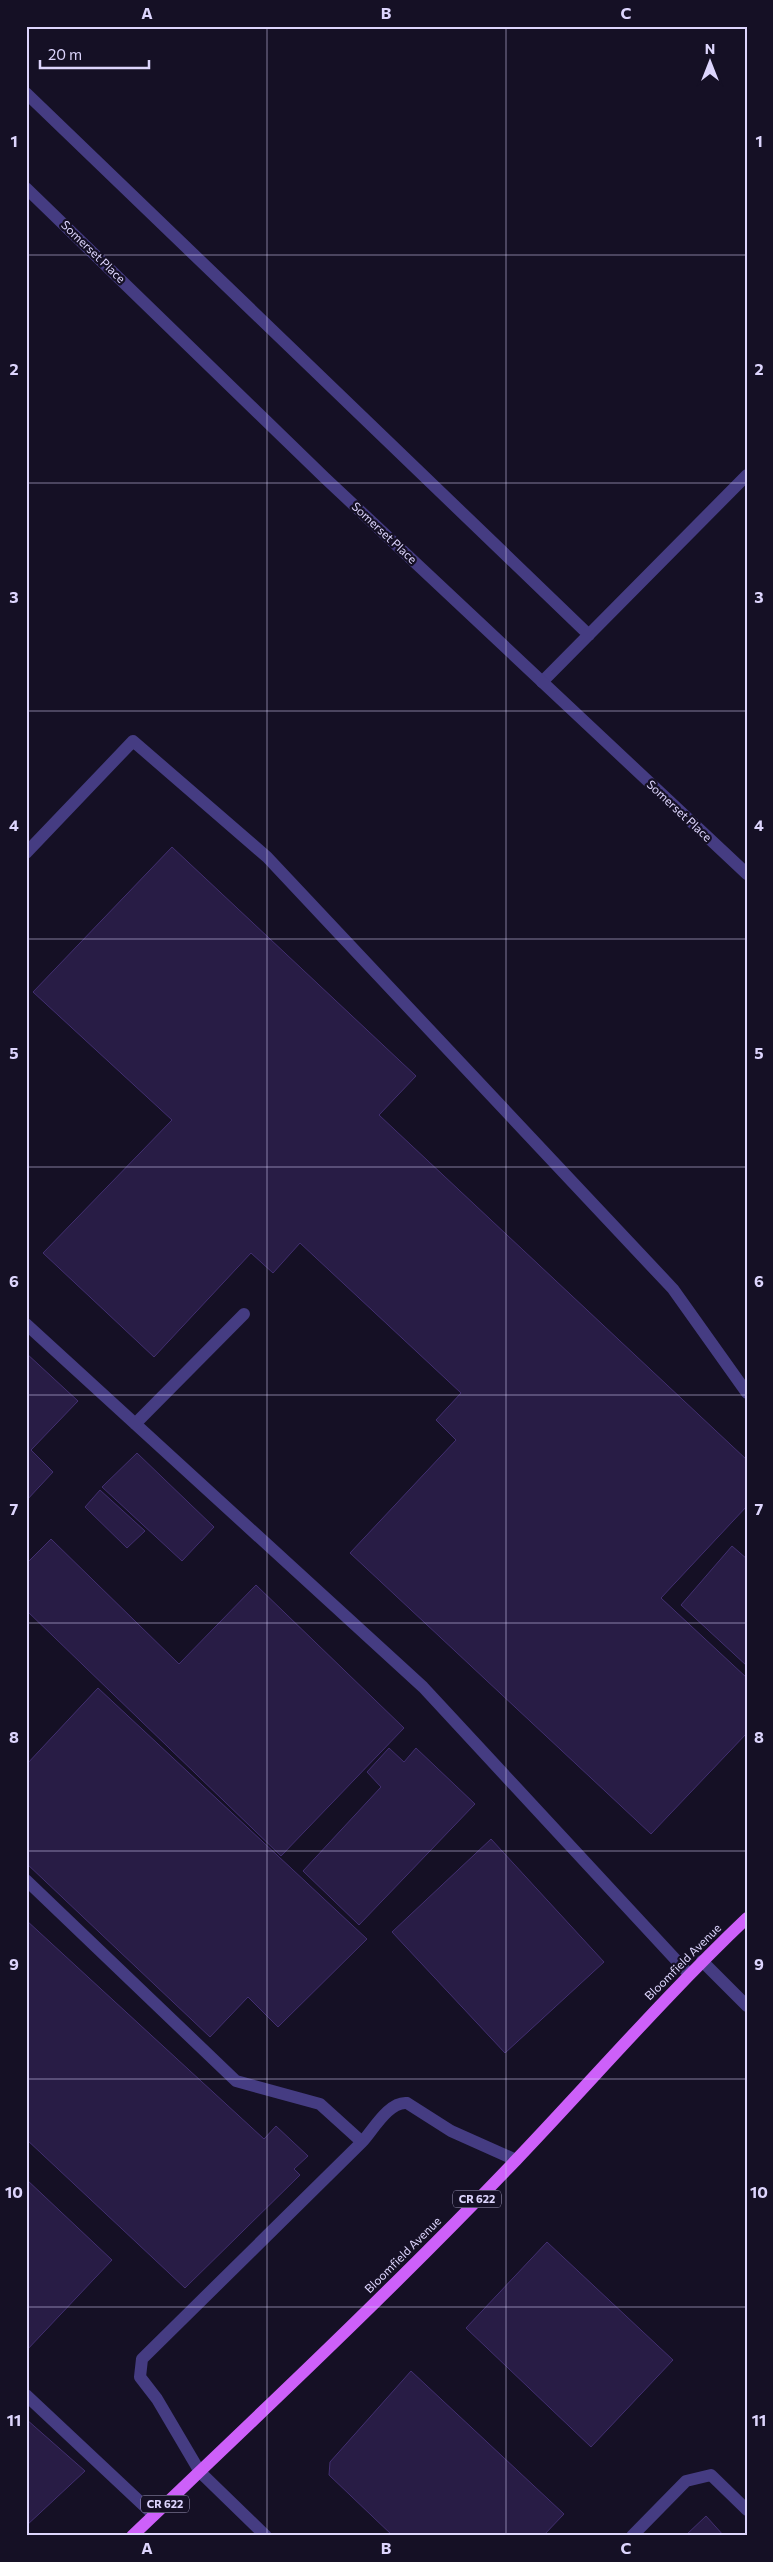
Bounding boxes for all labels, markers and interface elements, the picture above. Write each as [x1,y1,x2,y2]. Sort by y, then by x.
text: A [141,3,153,22]
text: B [381,3,392,22]
text: C [621,3,632,22]
scale bar [40,38,149,70]
north arrow [686,38,736,88]
text: N [705,40,715,57]
text: 20 m [48,45,82,63]
text: 1 [10,131,18,150]
text: 1 [755,131,763,150]
street label: Somerset Place [59,217,129,285]
text: 2 [9,359,19,378]
text: 2 [754,359,764,378]
street label: Somerset Place [349,499,420,566]
text: 3 [9,587,19,606]
text: 3 [754,587,764,606]
street label: Somerset Place [644,777,715,844]
text: 4 [9,815,19,834]
text: 4 [754,815,764,834]
text: 5 [9,1043,19,1062]
text: 5 [754,1043,764,1062]
text: 6 [9,1271,19,1290]
text: 6 [754,1271,764,1290]
text: 7 [10,1499,19,1518]
text: 7 [755,1499,764,1518]
text: 8 [9,1727,19,1746]
text: 8 [754,1727,764,1746]
street label: Bloomfield Avenue [641,1920,723,2002]
text: 9 [9,1954,19,1973]
text: 9 [754,1954,764,1973]
text: 10 [5,2182,23,2201]
text: 10 [750,2182,768,2201]
road number: CR 622 [453,2190,501,2208]
street label: Bloomfield Avenue [361,2213,443,2295]
text: 11 [7,2410,21,2429]
text: 11 [752,2410,766,2429]
road number: CR 622 [141,2496,189,2512]
text: A [141,2538,153,2557]
text: B [381,2538,392,2557]
text: C [621,2538,632,2557]

